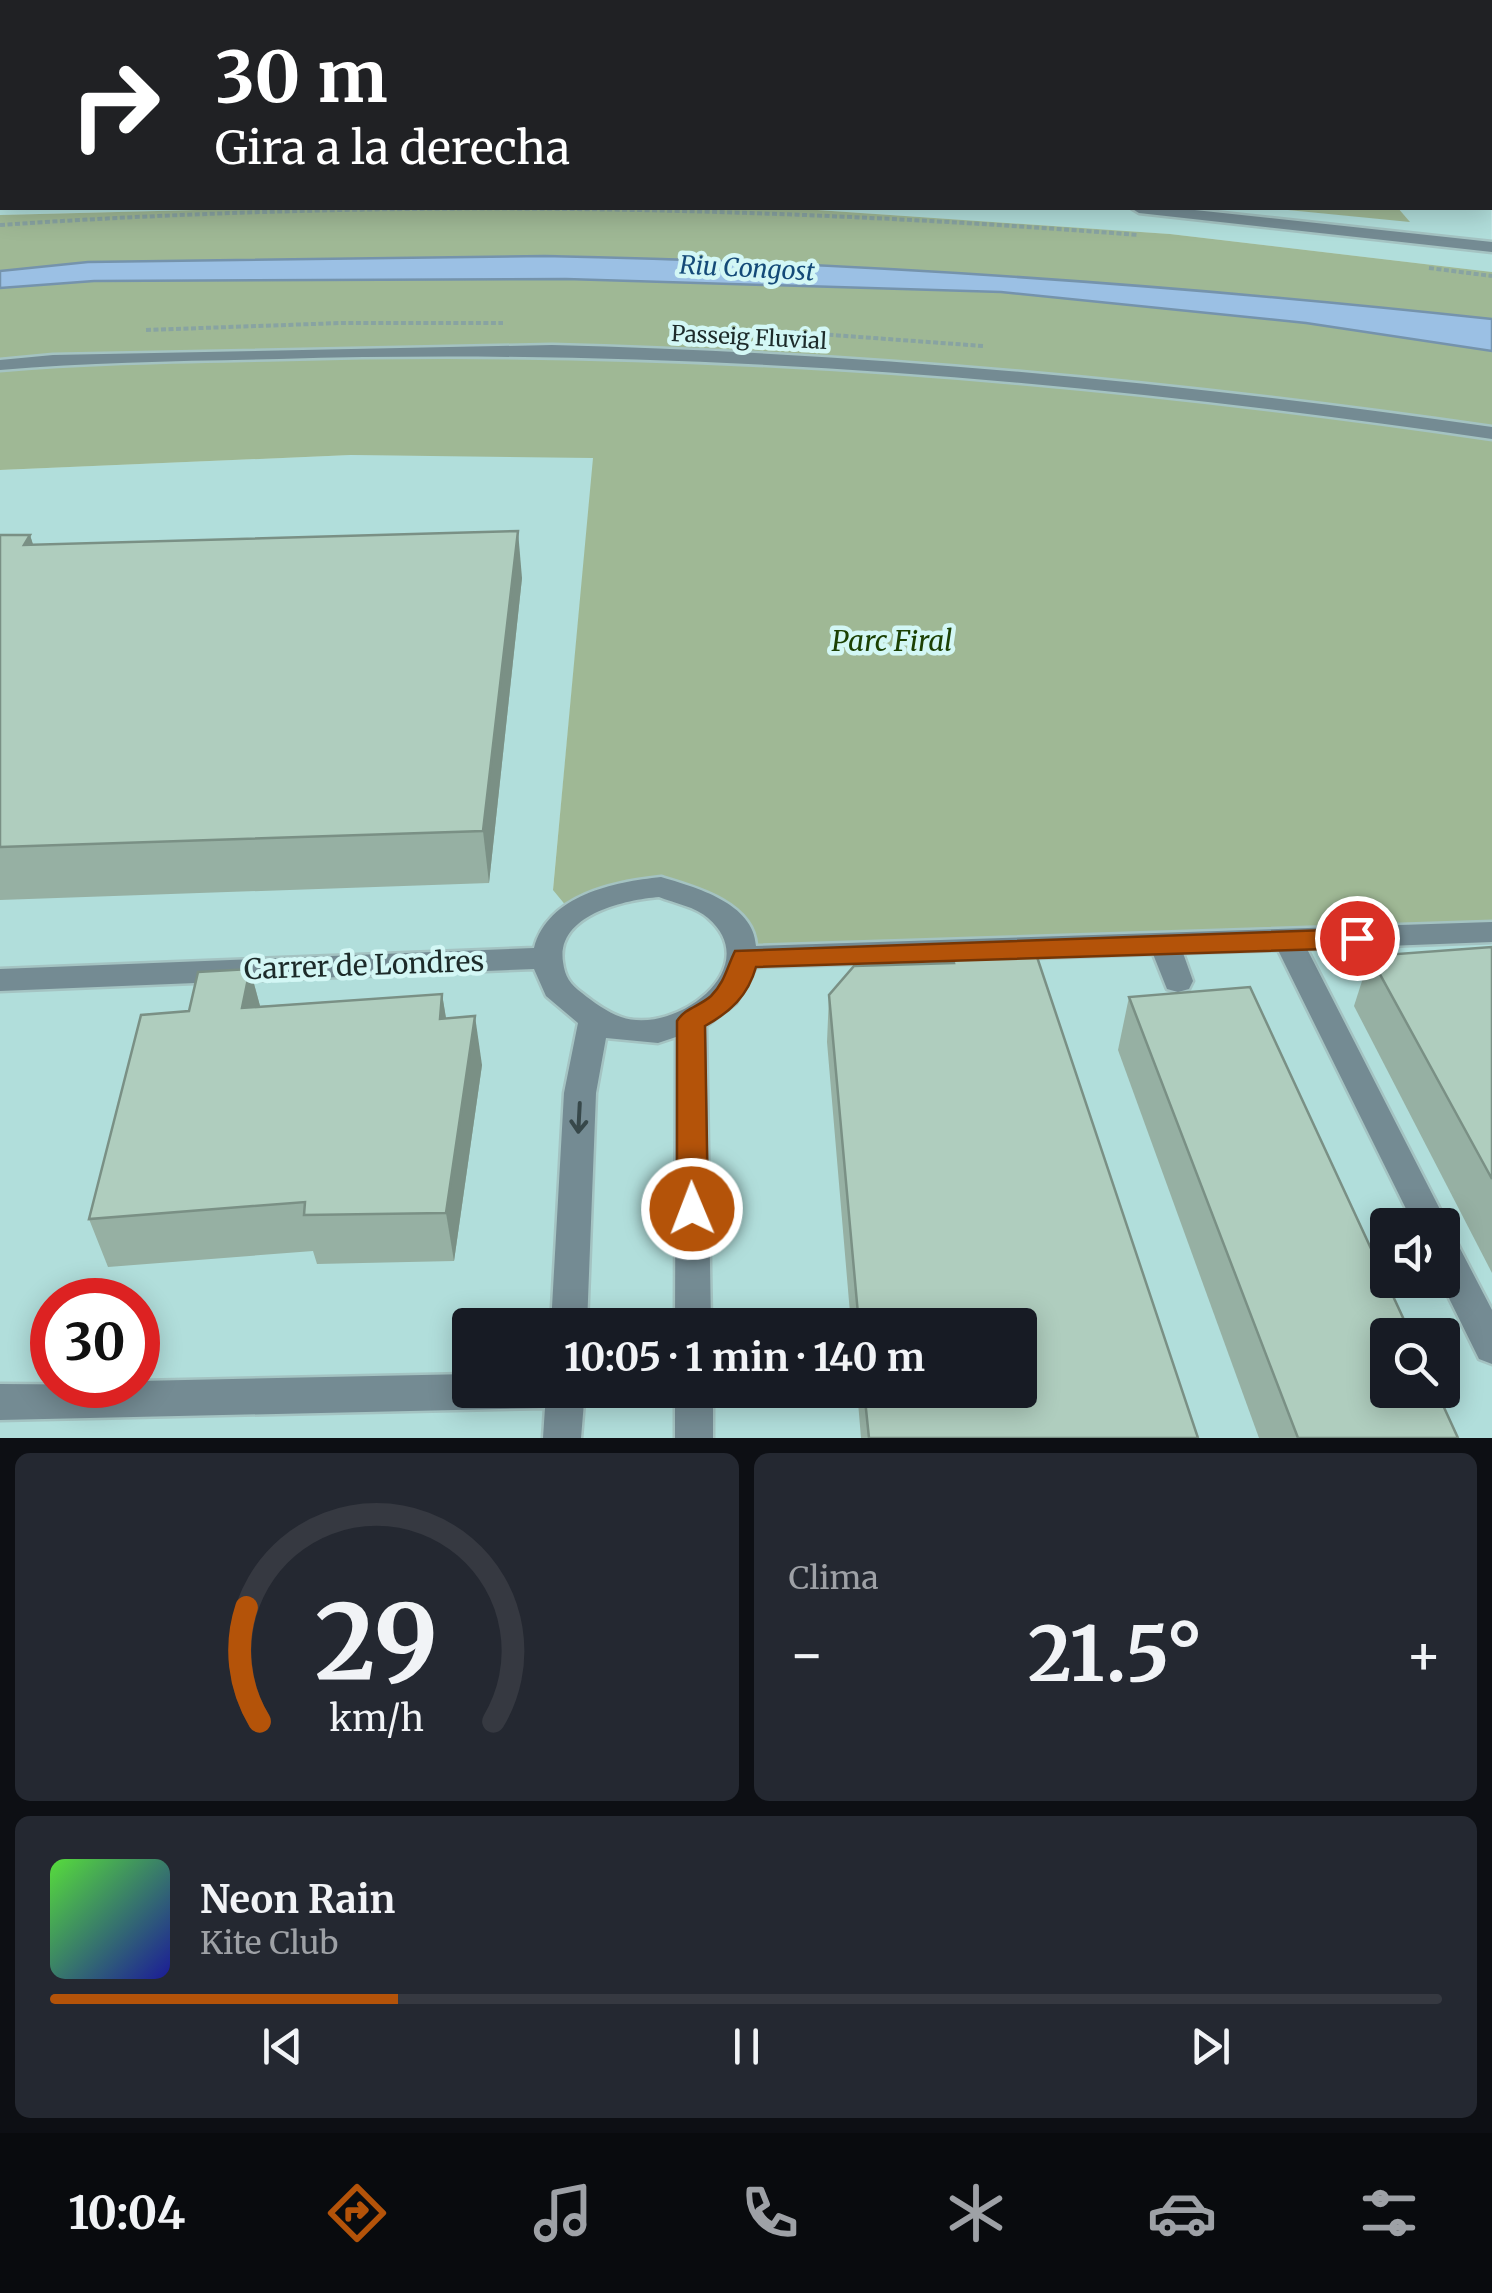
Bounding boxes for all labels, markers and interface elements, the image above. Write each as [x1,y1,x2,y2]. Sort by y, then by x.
text: 30 m [215,33,388,121]
icon: right [50,40,180,170]
text: Gira a la derecha [215,120,570,176]
water label: Riu Congost [679,248,816,288]
street label: Passeig Fluvial [670,319,828,355]
park label: Parc Firal [831,623,953,659]
pin [1315,896,1400,981]
icon: arrive [1330,911,1385,966]
street label: Carrer de Londres [243,943,485,987]
one-way arrow [569,1101,588,1133]
position arrow [640,1157,744,1261]
map controls [1370,1208,1460,1408]
button: sound [1370,1208,1460,1298]
speed limit sign: 30 [30,1278,160,1408]
button: search [1370,1318,1460,1408]
text: 10:05 · 1 min · 140 m [564,1334,925,1381]
text: Clima [789,1558,879,1598]
text: 29 [315,1577,439,1707]
text: 21.5° [1028,1607,1203,1701]
text: − [789,1620,825,1689]
text: + [1405,1620,1442,1689]
text: km/h [329,1696,424,1741]
text: Neon Rain [200,1876,395,1923]
text: Kite Club [200,1923,338,1963]
icon: previous [255,2019,310,2074]
icon: pause [719,2019,774,2074]
icon: next [1183,2019,1238,2074]
icon: directions [322,2178,392,2248]
icon: music [528,2178,598,2248]
icon: phone [735,2178,805,2248]
icon: climate [941,2178,1011,2248]
icon: car [1147,2178,1217,2248]
icon: filters [1354,2178,1424,2248]
text: 10:04 [68,2185,185,2241]

